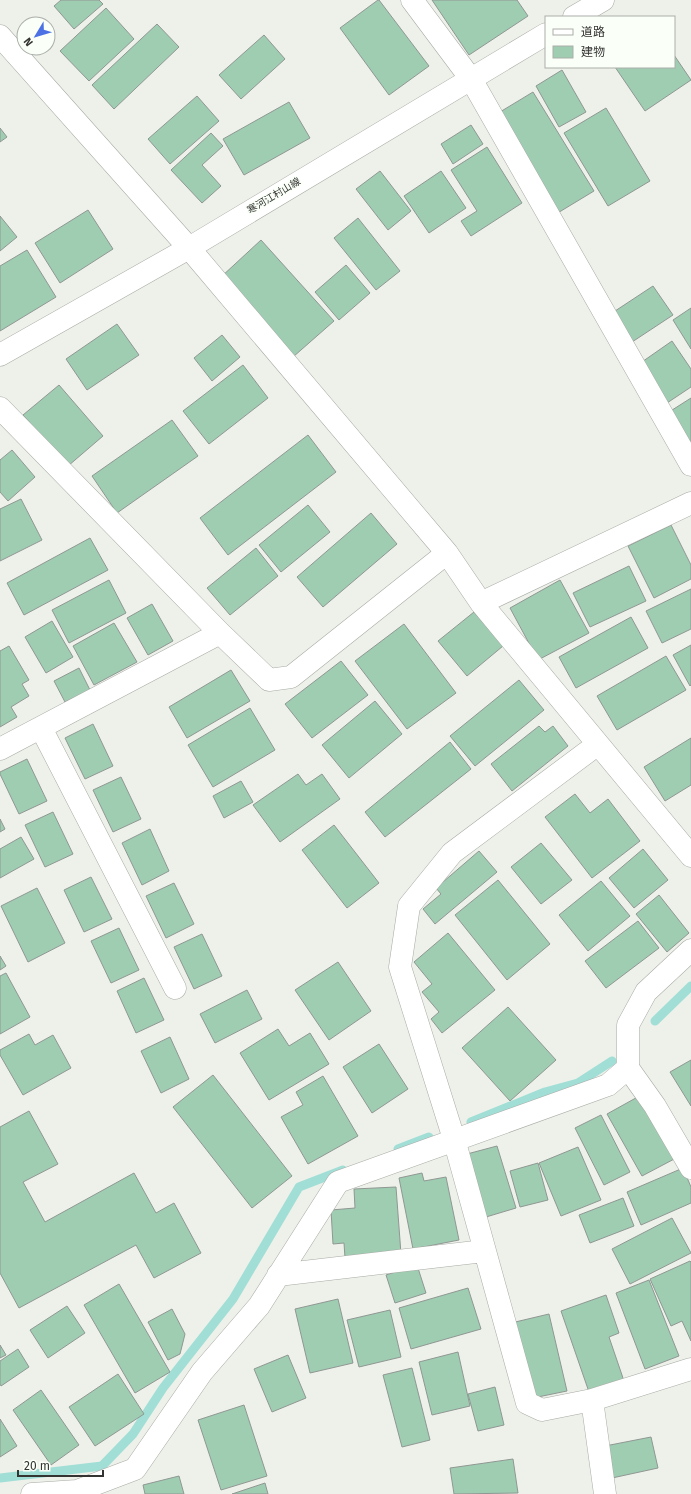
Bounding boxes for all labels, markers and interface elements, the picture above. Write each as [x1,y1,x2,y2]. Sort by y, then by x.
north arrow [16,16,56,56]
legend [545,16,675,68]
text: 道路 [581,25,605,39]
text: N [21,35,36,49]
text: 建物 [581,45,605,59]
street label: 寒河江村山線 [245,175,303,217]
scale bar [18,1452,103,1478]
text: 20 m [24,1459,50,1473]

